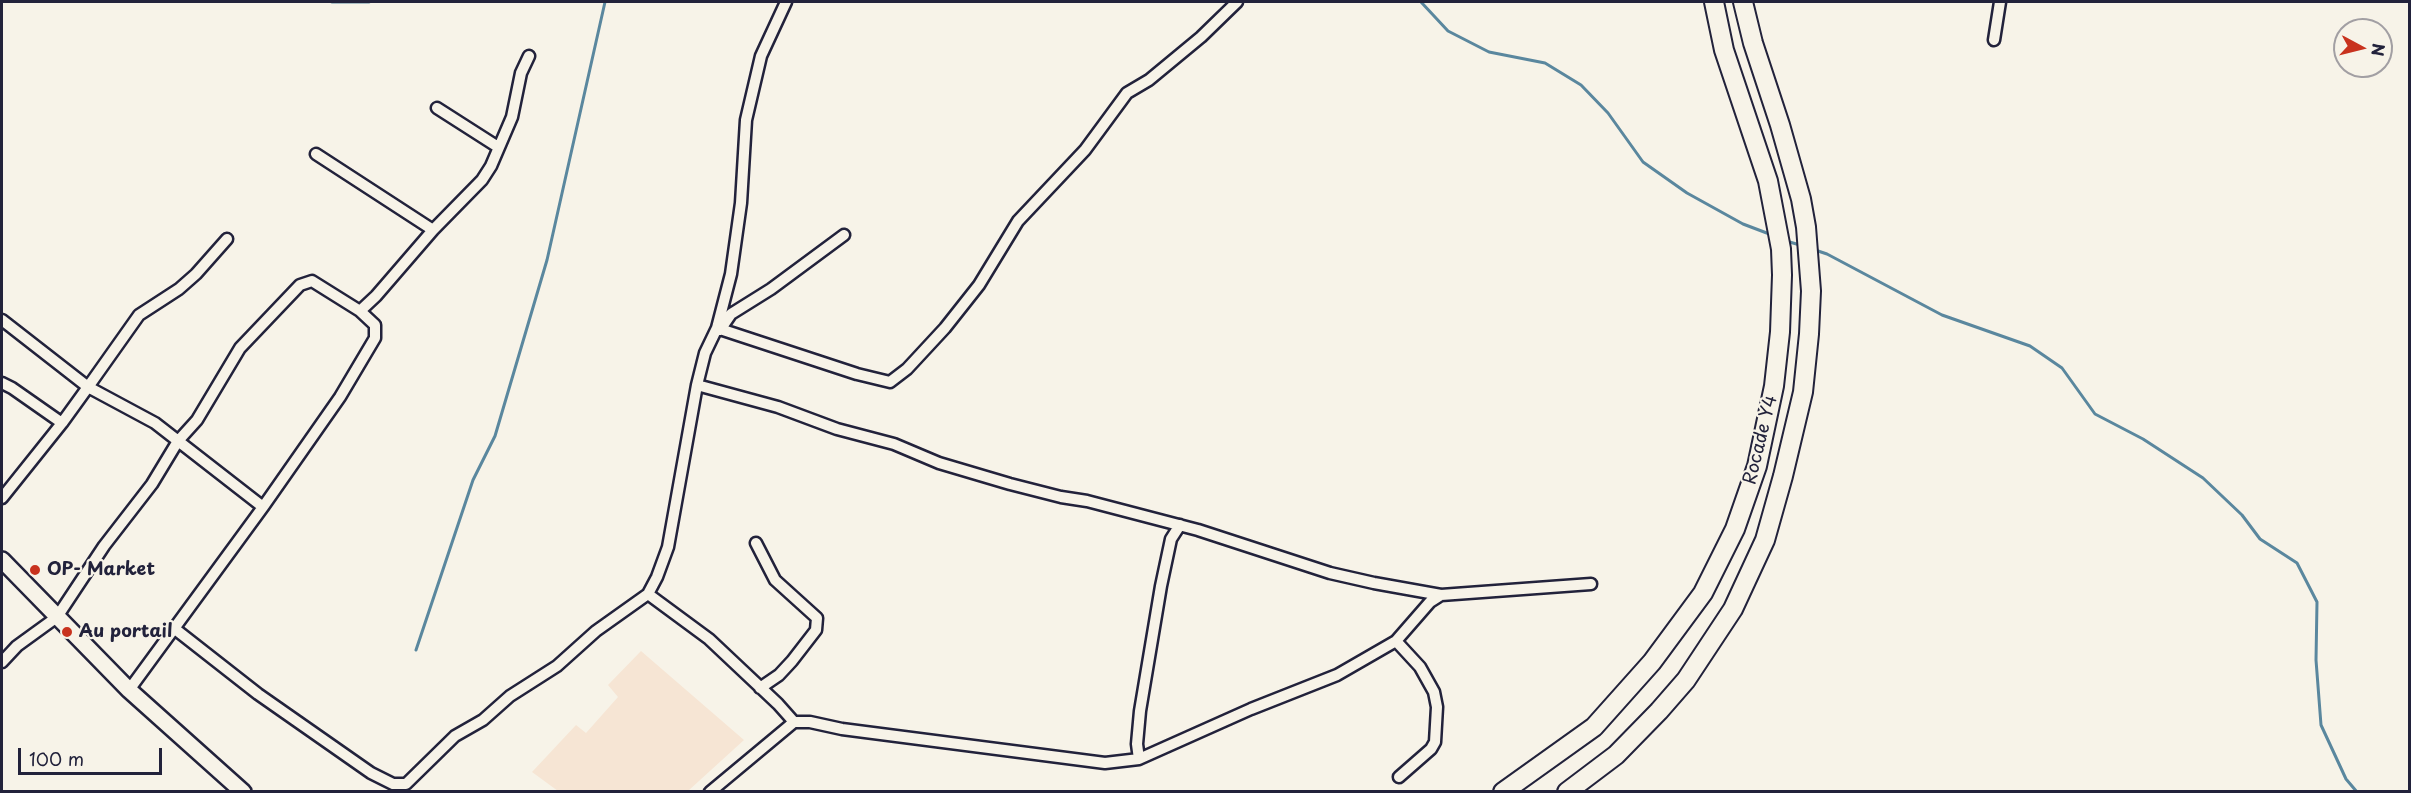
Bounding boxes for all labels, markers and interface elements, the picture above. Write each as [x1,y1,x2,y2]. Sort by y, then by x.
north arrow [2333,18,2393,78]
text: N [2366,42,2392,58]
street label: Rocade Y4 [1739,393,1783,487]
place label: OP- Market [47,559,155,581]
marker: OP- Market [28,563,42,577]
place label: Au portail [79,621,172,643]
marker: Au portail [60,625,74,639]
scale bar [21,736,165,774]
text: 100 m [29,745,84,772]

